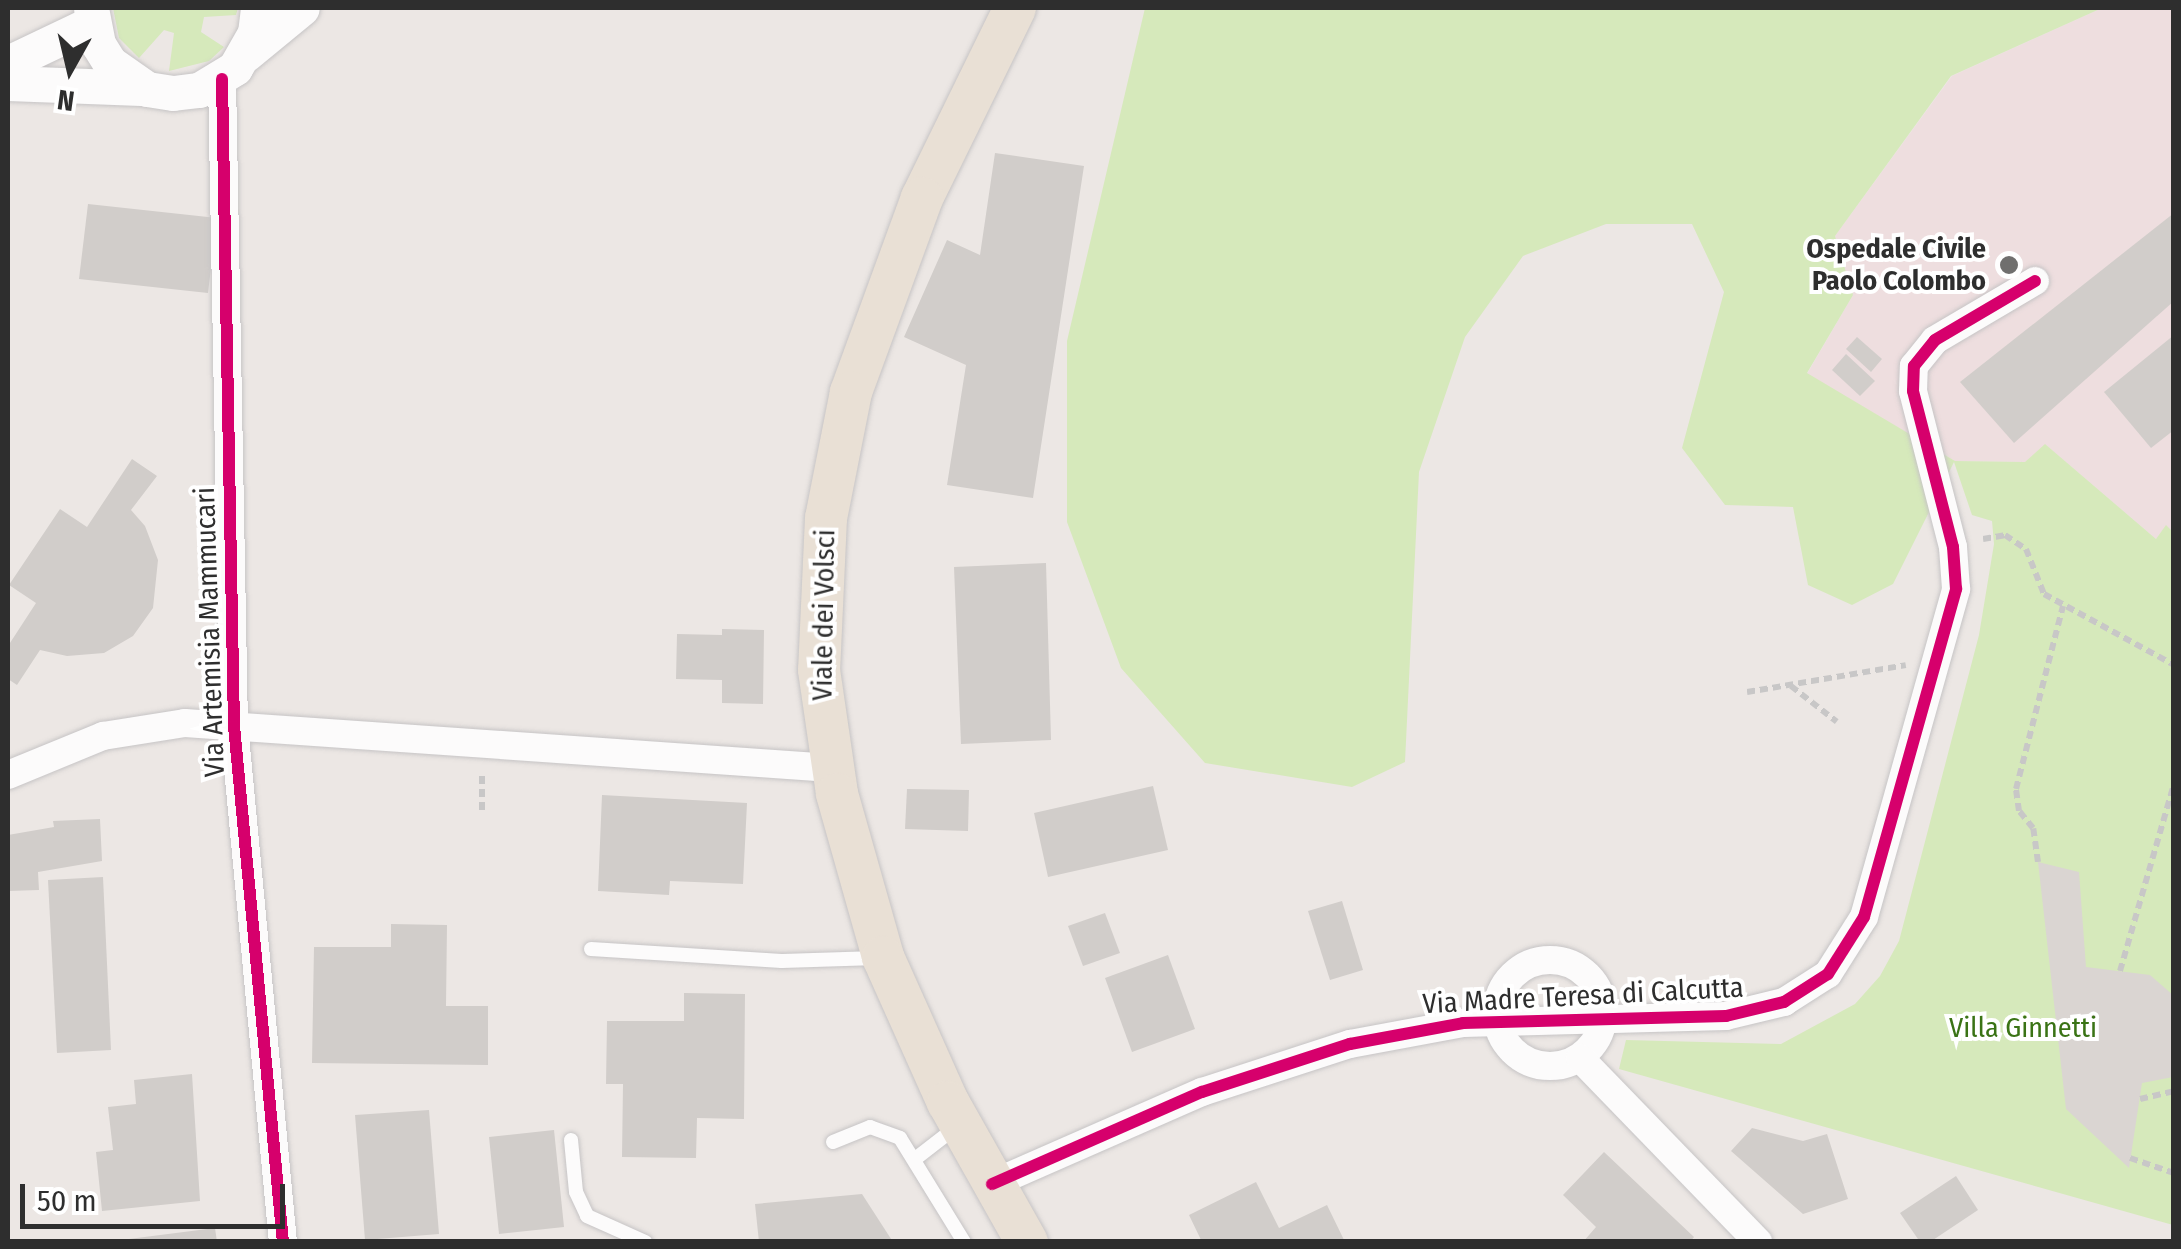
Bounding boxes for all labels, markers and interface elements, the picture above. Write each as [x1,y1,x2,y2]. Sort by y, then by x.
north arrow [20,20,120,120]
text: N [55,83,76,118]
place label: Ospedale Civile Paolo Colombo [1806,232,1986,298]
marker: Ospedale Civile Paolo Colombo [1996,252,2022,278]
street label: Via Artemisia Mammucari [188,486,232,778]
street label: Viale dei Volsci [806,529,842,701]
street label: Via Madre Teresa di Calcutta [1422,971,1744,1021]
park label: Villa Ginnetti [1949,1011,2097,1045]
scale bar [25,1164,290,1226]
text: 50 m [37,1183,97,1219]

